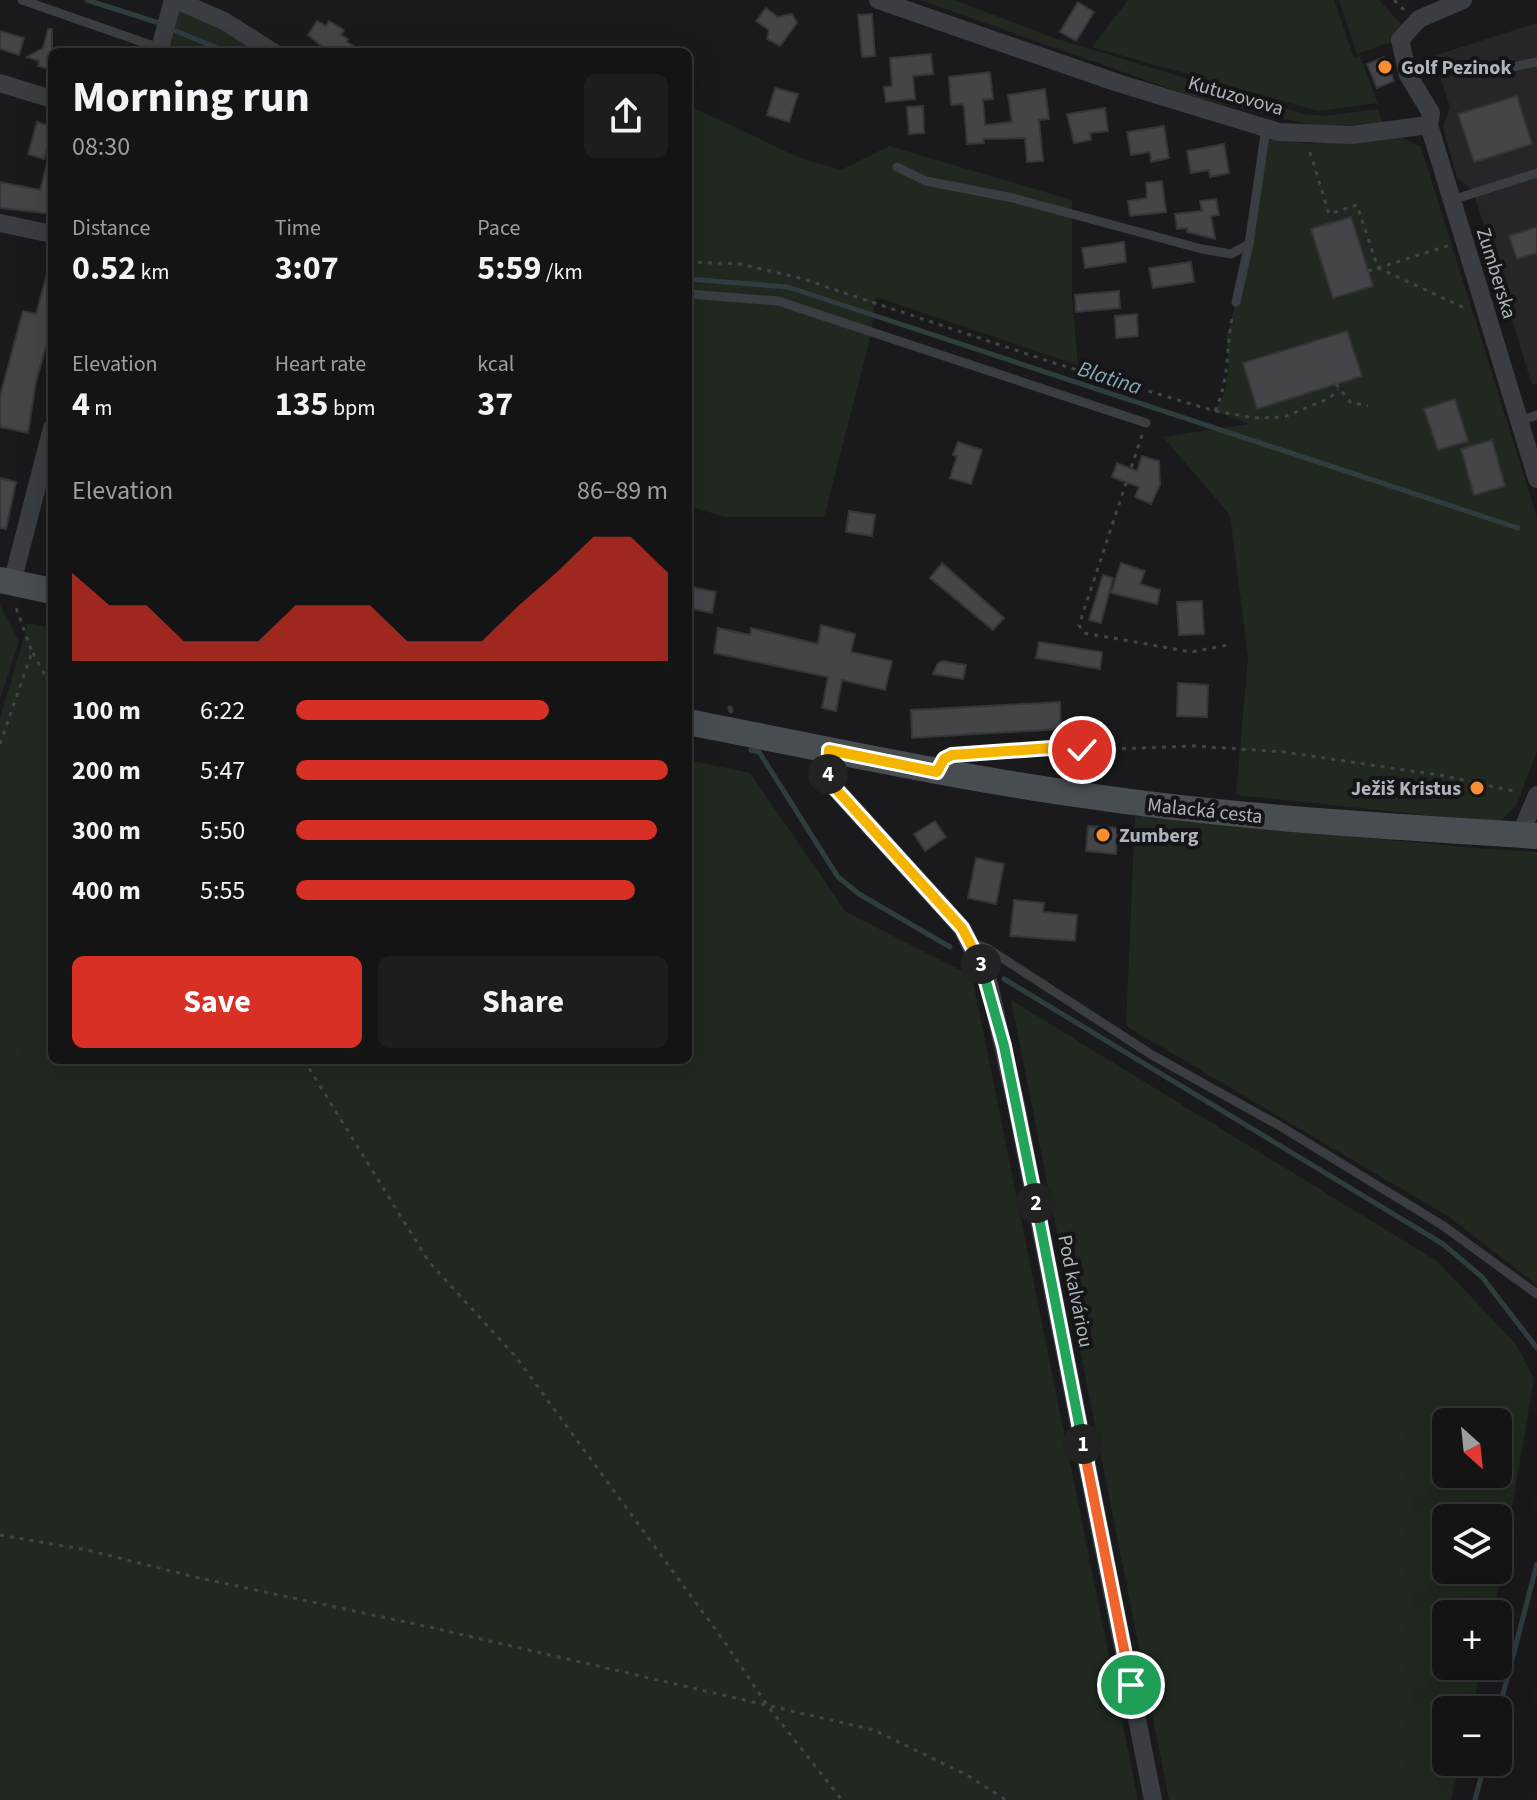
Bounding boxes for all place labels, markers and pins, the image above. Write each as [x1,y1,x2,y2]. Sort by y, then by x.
place label: Golf Pezinok [1401,54,1511,82]
marker: Golf Pezinok [1376,58,1394,76]
pin [1048,716,1116,784]
pin: 4 [808,754,848,794]
place label: Ježiš Kristus [1351,775,1461,803]
marker: Ježiš Kristus [1468,779,1486,797]
place label: Zumberg [1119,822,1199,850]
marker: Zumberg [1094,826,1112,844]
pin: 3 [961,944,1001,984]
pin: 2 [1016,1183,1056,1223]
pin: 1 [1063,1424,1103,1464]
pin [1097,1651,1165,1719]

